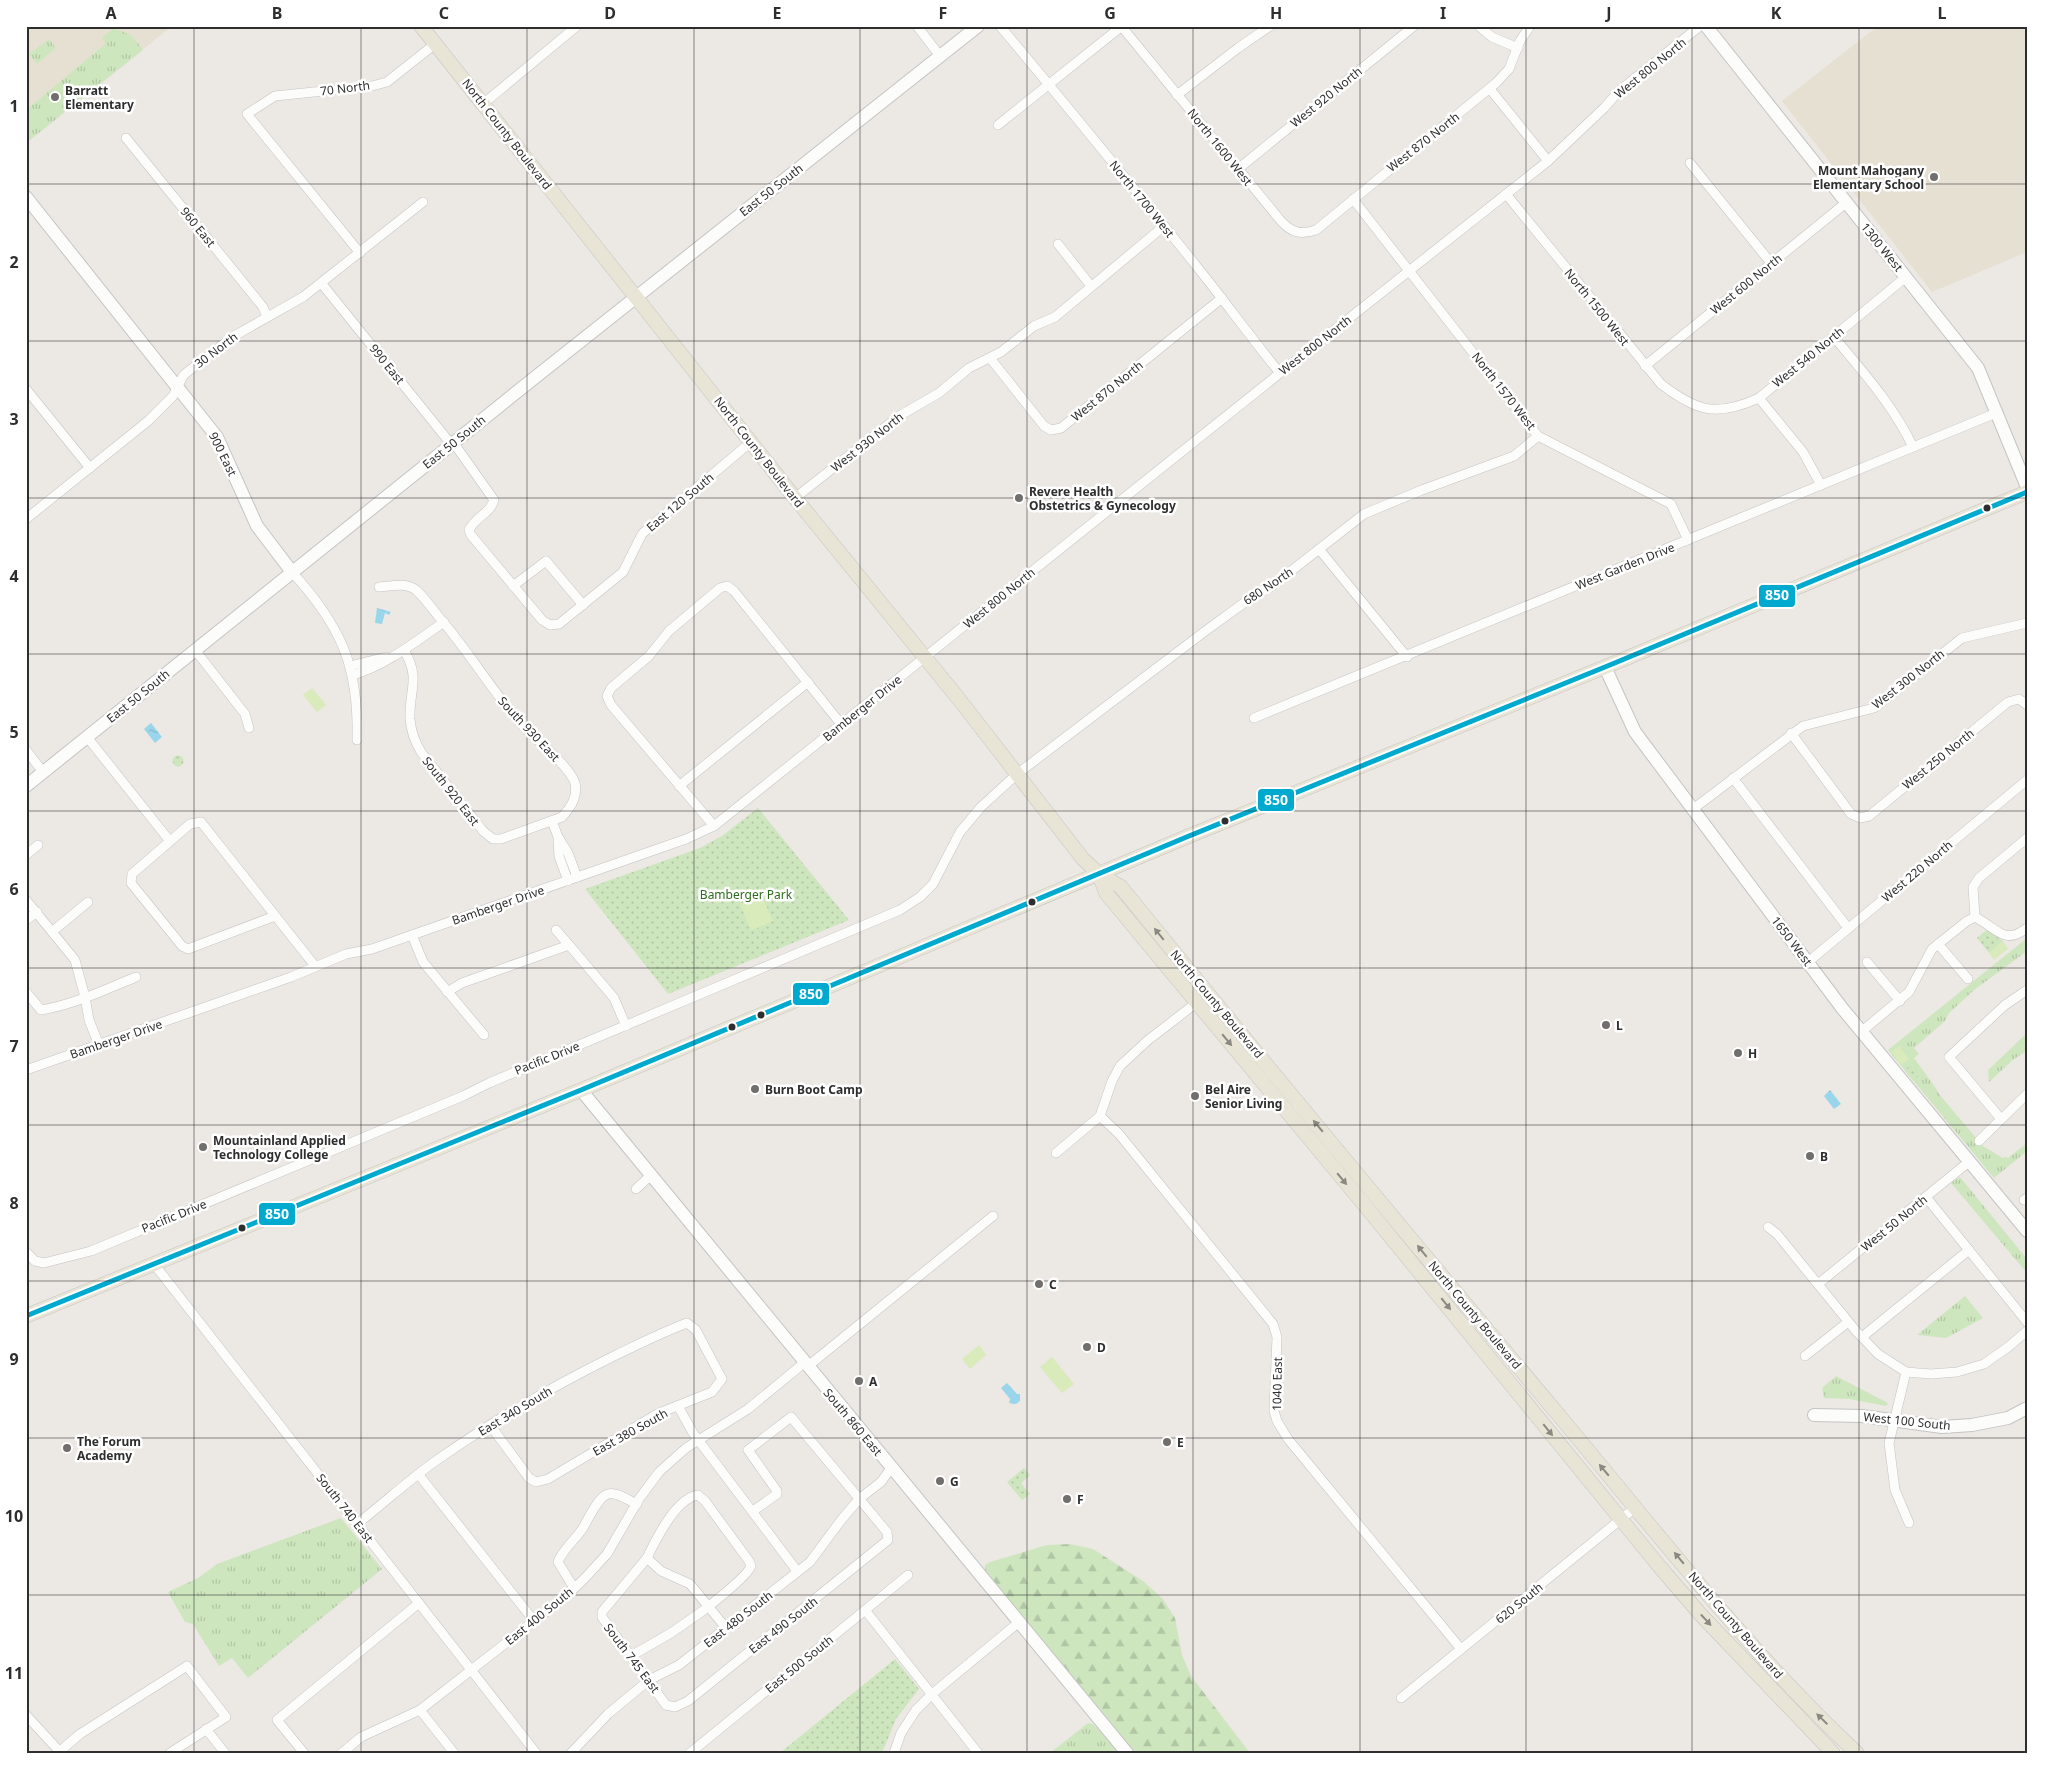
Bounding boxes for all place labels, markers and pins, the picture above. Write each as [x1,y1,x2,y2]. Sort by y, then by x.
place label: Barratt Elementary [65,82,134,113]
marker: Barratt Elementary [49,91,61,103]
place label: Mount Mahogany Elementary School [1813,162,1924,193]
marker: Mount Mahogany Elementary School [1928,171,1940,183]
place label: Revere Health Obstetrics & Gynecology [1029,483,1176,514]
marker: Revere Health Obstetrics & Gynecology [1013,492,1025,504]
unlabelled marker [1982,503,1992,513]
unlabelled marker [1220,816,1230,826]
unlabelled marker [1027,897,1037,907]
unlabelled marker [756,1010,766,1020]
place label: L [1616,1017,1623,1034]
marker: L [1600,1019,1612,1031]
unlabelled marker [727,1022,737,1032]
place label: H [1748,1045,1757,1062]
marker: H [1732,1047,1744,1059]
place label: Burn Boot Camp [765,1081,863,1098]
place label: Bel Aire Senior Living [1205,1081,1282,1112]
marker: Burn Boot Camp [749,1083,761,1095]
marker: Bel Aire Senior Living [1189,1090,1201,1102]
place label: Mountainland Applied Technology College [213,1132,346,1163]
marker: Mountainland Applied Technology College [197,1141,209,1153]
place label: B [1820,1148,1828,1165]
marker: B [1804,1150,1816,1162]
unlabelled marker [237,1223,247,1233]
place label: C [1049,1276,1057,1293]
marker: C [1033,1278,1045,1290]
place label: D [1097,1339,1106,1356]
marker: D [1081,1341,1093,1353]
place label: A [869,1373,878,1390]
marker: A [853,1375,865,1387]
place label: The Forum Academy [77,1433,141,1464]
place label: E [1177,1434,1184,1451]
marker: E [1161,1436,1173,1448]
marker: The Forum Academy [61,1442,73,1454]
place label: G [950,1473,959,1490]
marker: G [934,1475,946,1487]
place label: F [1077,1491,1084,1508]
marker: F [1061,1493,1073,1505]

